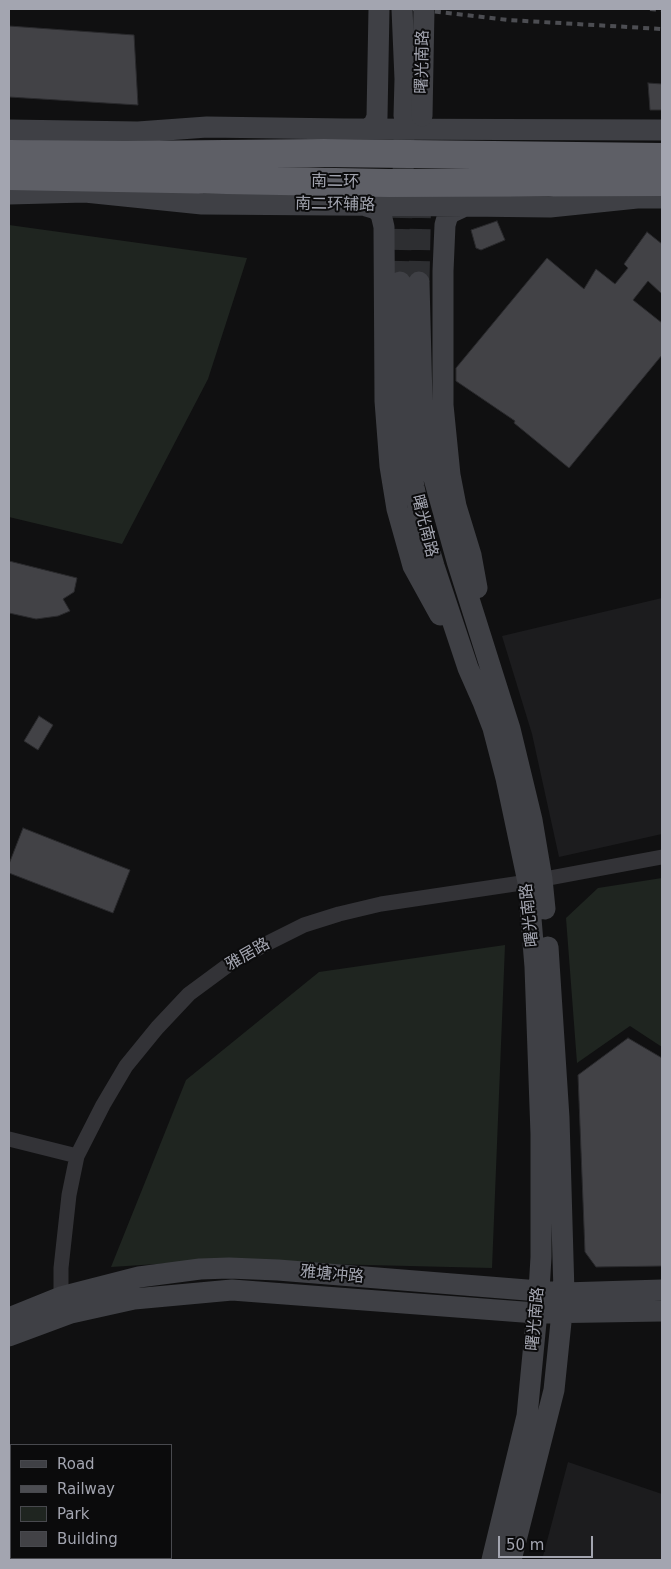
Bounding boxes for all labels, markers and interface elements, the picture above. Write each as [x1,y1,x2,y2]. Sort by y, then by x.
street label: 曙光南路 [413,30,433,94]
street label: 南二环 [311,172,359,192]
street label: 南二环辅路 [295,195,375,215]
street label: 曙光南路 [407,493,441,559]
street label: 曙光南路 [517,882,543,948]
street label: 雅居路 [222,935,274,975]
street label: 雅塘冲路 [299,1263,365,1287]
street label: 曙光南路 [524,1286,548,1352]
legend [10,1444,172,1559]
text: Road [57,1455,95,1473]
text: Railway [57,1480,115,1498]
text: Park [57,1505,89,1523]
scale bar [501,1526,596,1558]
text: Building [57,1530,118,1548]
text: 50 m [506,1536,544,1554]

